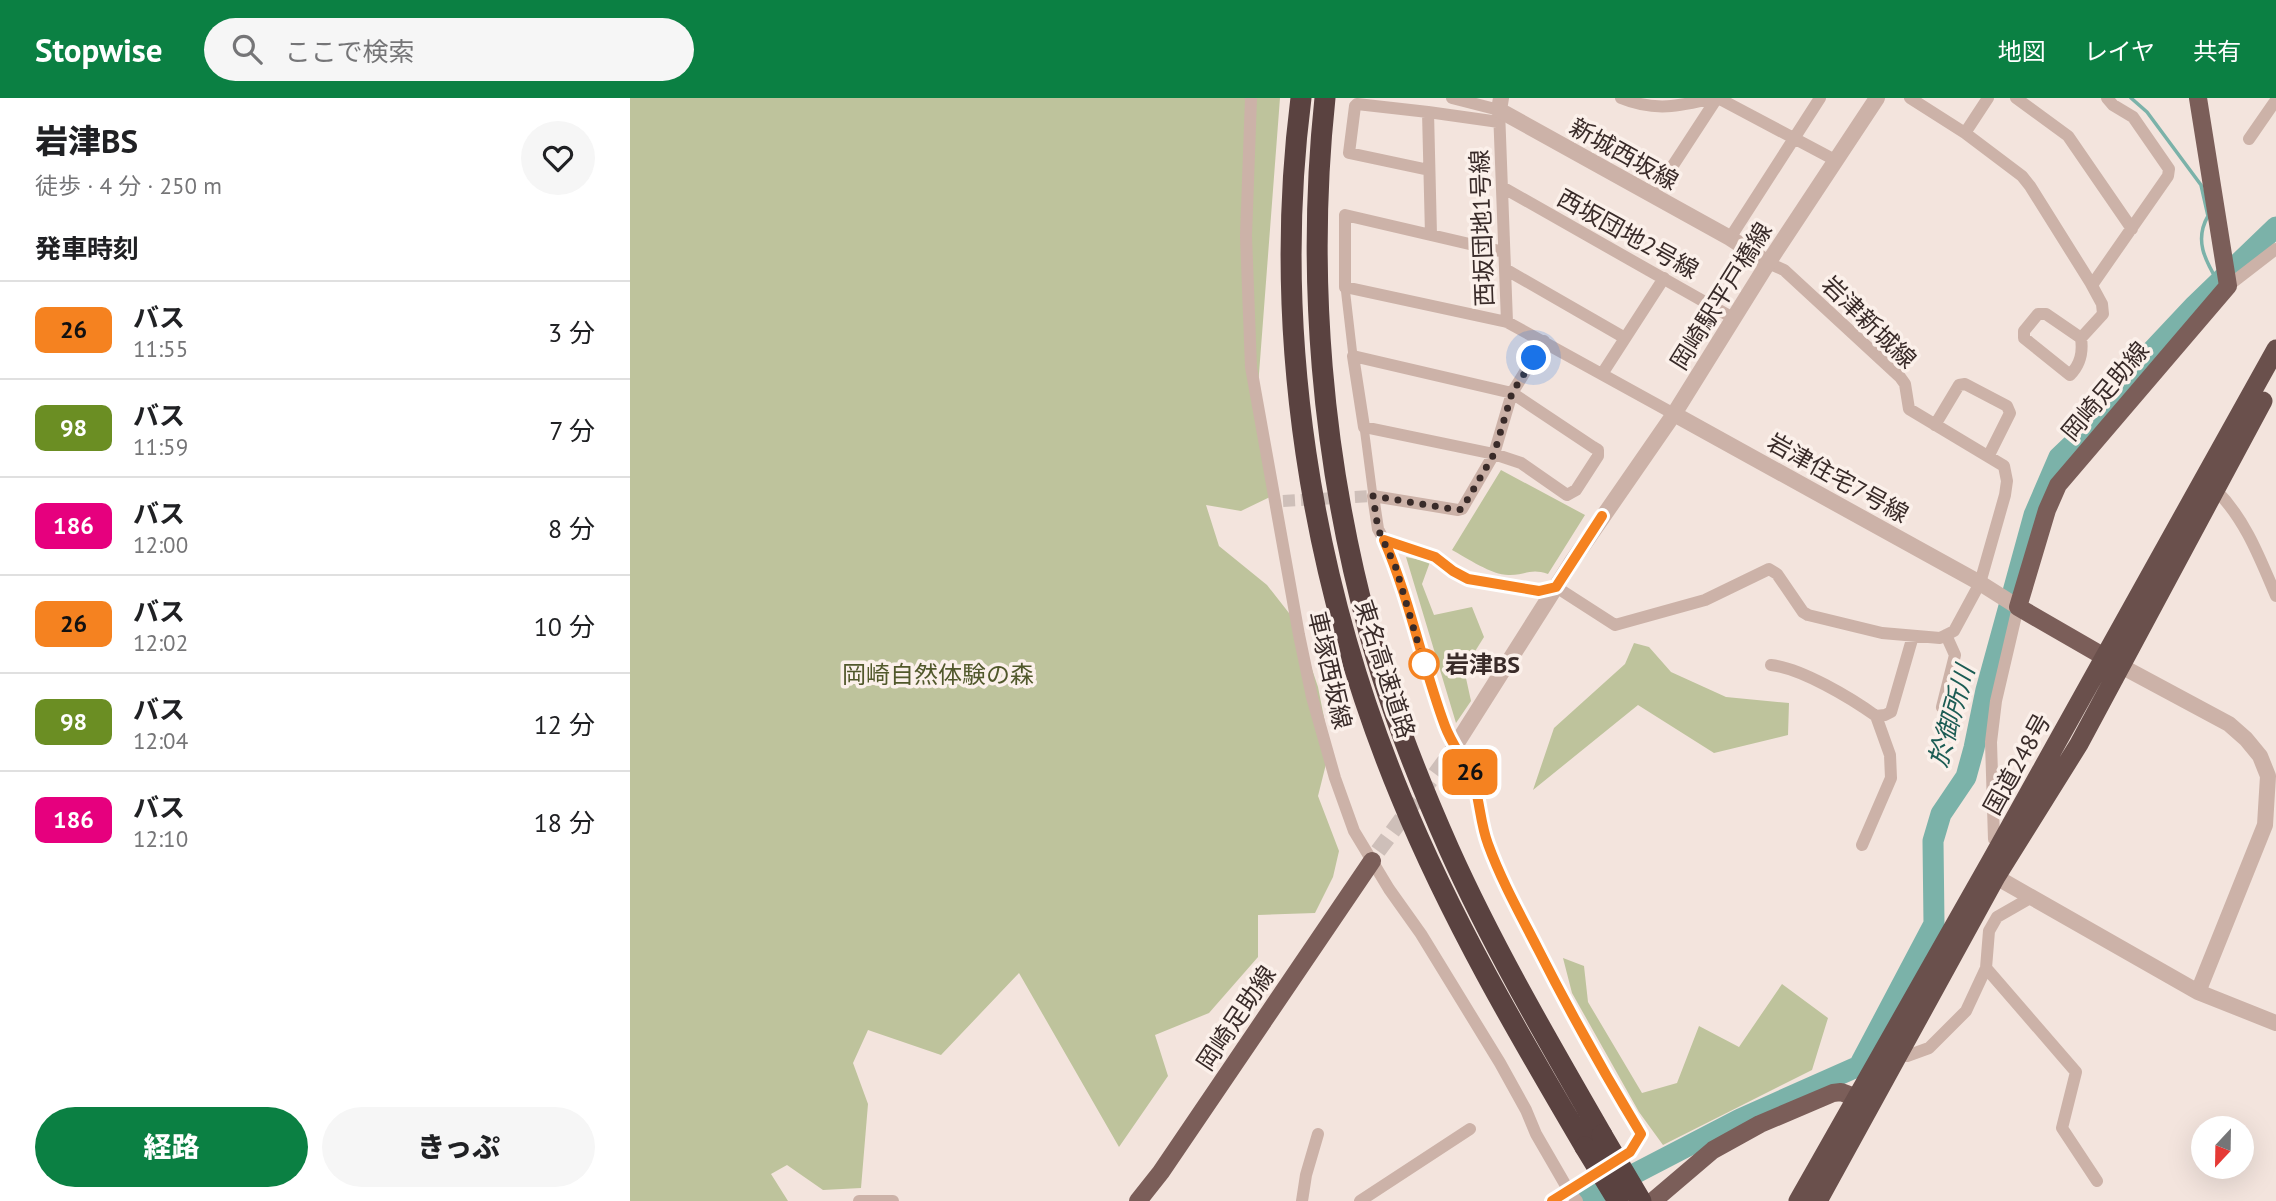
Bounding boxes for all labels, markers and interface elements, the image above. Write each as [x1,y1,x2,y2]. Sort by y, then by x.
search box [204,18,694,81]
text: Stopwise [35,28,162,71]
icon: search [228,30,266,68]
text: ここで検索 [284,35,414,68]
text: 地図 [1998,36,2046,67]
text: レイヤ [2084,36,2155,67]
text: 共有 [2193,36,2241,67]
street label: 新城西坂線 [1564,111,1684,197]
text: 岩津BS [35,119,138,162]
button: heart [521,121,595,195]
street label: 西坂団地1号線 [1464,149,1500,307]
text: 徒歩 · 4 分 · 250 m [35,171,222,200]
street label: 西坂団地2号線 [1552,182,1704,286]
street label: 岡崎駅平戸橋線 [1663,217,1779,375]
text: 発車時刻 [35,232,139,265]
street label: 岩津新城線 [1815,269,1923,375]
text: バス [133,301,185,334]
text: 26 [60,314,87,345]
text: 3 分 [548,316,595,349]
text: 11:55 [133,334,188,363]
street label: 岡崎足助線 [2055,335,2155,447]
your location [1516,340,1551,375]
text: バス [133,399,185,432]
text: 98 [60,412,87,443]
text: 7 分 [549,414,595,447]
street label: 岩津住宅7号線 [1762,426,1914,530]
text: 11:59 [133,432,188,461]
text: バス [133,497,185,530]
text: 186 [53,510,94,541]
text: 8 分 [548,512,595,545]
text: 12:00 [133,530,188,559]
text: バス [133,595,185,628]
street label: 東名高速道路 [1348,596,1422,742]
text: 26 [60,608,87,639]
street label: 車塚西坂線 [1301,608,1359,732]
text: 10 分 [534,610,595,643]
text: 12:02 [133,628,188,657]
marker: 岩津BS [1409,649,1439,679]
place label: 岩津BS [1445,649,1520,680]
park label: 岡崎自然体験の森 [842,659,1034,690]
water label: 於御所川 [1921,659,1982,771]
text: バス [133,693,185,726]
text: 98 [60,706,87,737]
text: 12 分 [534,708,595,741]
street label: 国道248号 [1976,708,2058,820]
text: 12:04 [133,726,188,755]
line badge: 26 [1438,749,1502,795]
text: 26 [1456,756,1484,787]
text: バス [133,791,185,824]
text: 186 [53,804,94,835]
text: 18 分 [534,806,595,839]
text: 12:10 [133,824,188,853]
street label: 岡崎足助線 [1190,960,1282,1076]
button: 経路 [35,1107,308,1187]
button: きっぷ [322,1107,595,1187]
north arrow [2191,1116,2254,1180]
map controls [2191,1116,2254,1179]

